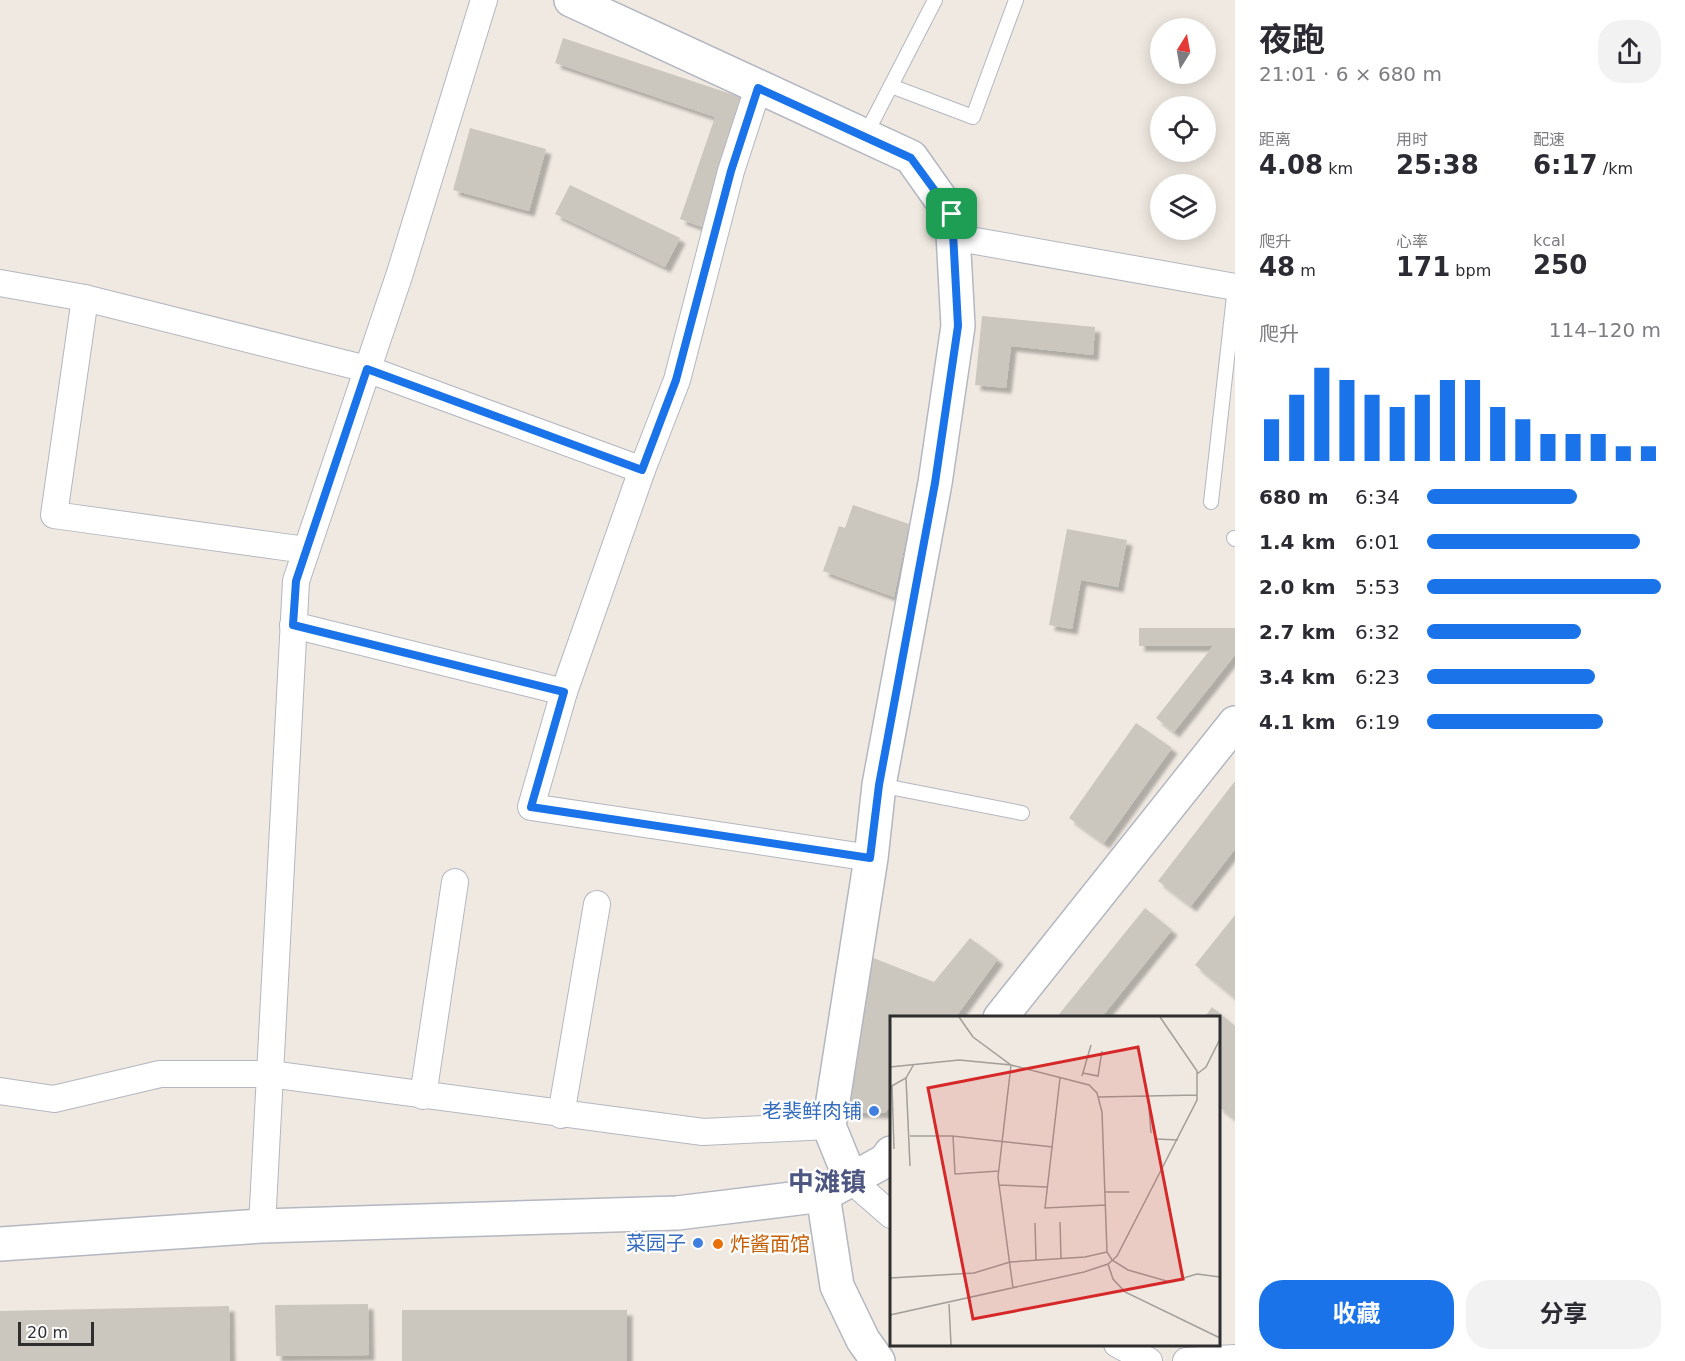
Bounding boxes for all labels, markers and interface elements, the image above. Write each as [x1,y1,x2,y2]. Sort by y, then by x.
north arrow [1150,18,1216,84]
map controls [1150,18,1216,240]
text: 夜跑 [1259,20,1325,59]
button: share [1598,20,1661,83]
text: 21:01 · 6 × 680 m [1259,62,1442,86]
button: locate [1150,96,1216,162]
text: 距离 [1259,130,1291,149]
text: 用时 [1396,130,1428,149]
text: 配速 [1533,130,1565,149]
text: 4.08 [1259,150,1323,180]
text: 25:38 [1396,150,1479,180]
text: 6:17 [1533,150,1598,180]
text: km [1323,159,1353,178]
text: /km [1598,159,1633,178]
button: layers [1150,174,1216,240]
pin [926,188,977,239]
icon: arrive [935,197,968,230]
text: kcal [1533,231,1565,250]
text: 爬升 [1259,232,1291,251]
text: 心率 [1396,232,1428,251]
text: 250 [1533,250,1587,280]
text: 48 [1259,252,1295,282]
text: 171 [1396,252,1450,282]
text: m [1295,261,1316,280]
text: bpm [1450,261,1491,280]
text: 114–120 m [1549,318,1661,342]
text: 爬升 [1259,322,1299,346]
text: 680 m [1259,485,1329,509]
text: 6:34 [1355,485,1400,509]
text: 1.4 km [1259,530,1336,554]
text: 6:01 [1355,530,1400,554]
text: 2.0 km [1259,575,1336,599]
text: 5:53 [1355,575,1400,599]
text: 2.7 km [1259,620,1336,644]
text: 6:32 [1355,620,1400,644]
text: 3.4 km [1259,665,1336,689]
text: 6:23 [1355,665,1400,689]
text: 4.1 km [1259,710,1336,734]
text: 6:19 [1355,710,1400,734]
inset map [890,1016,1220,1346]
place label: 老裴鲜肉铺 [762,1099,862,1123]
marker: 老裴鲜肉铺 [867,1104,881,1118]
district label: 中滩镇 [788,1167,866,1197]
place label: 菜园子 [626,1231,686,1255]
place label: 炸酱面馆 [730,1232,810,1256]
marker: 菜园子 [691,1236,705,1250]
marker: 炸酱面馆 [711,1237,725,1251]
button: 收藏 [1259,1280,1454,1349]
button: 分享 [1466,1280,1661,1349]
scale bar [18,1319,94,1346]
text: 20 m [27,1323,68,1342]

